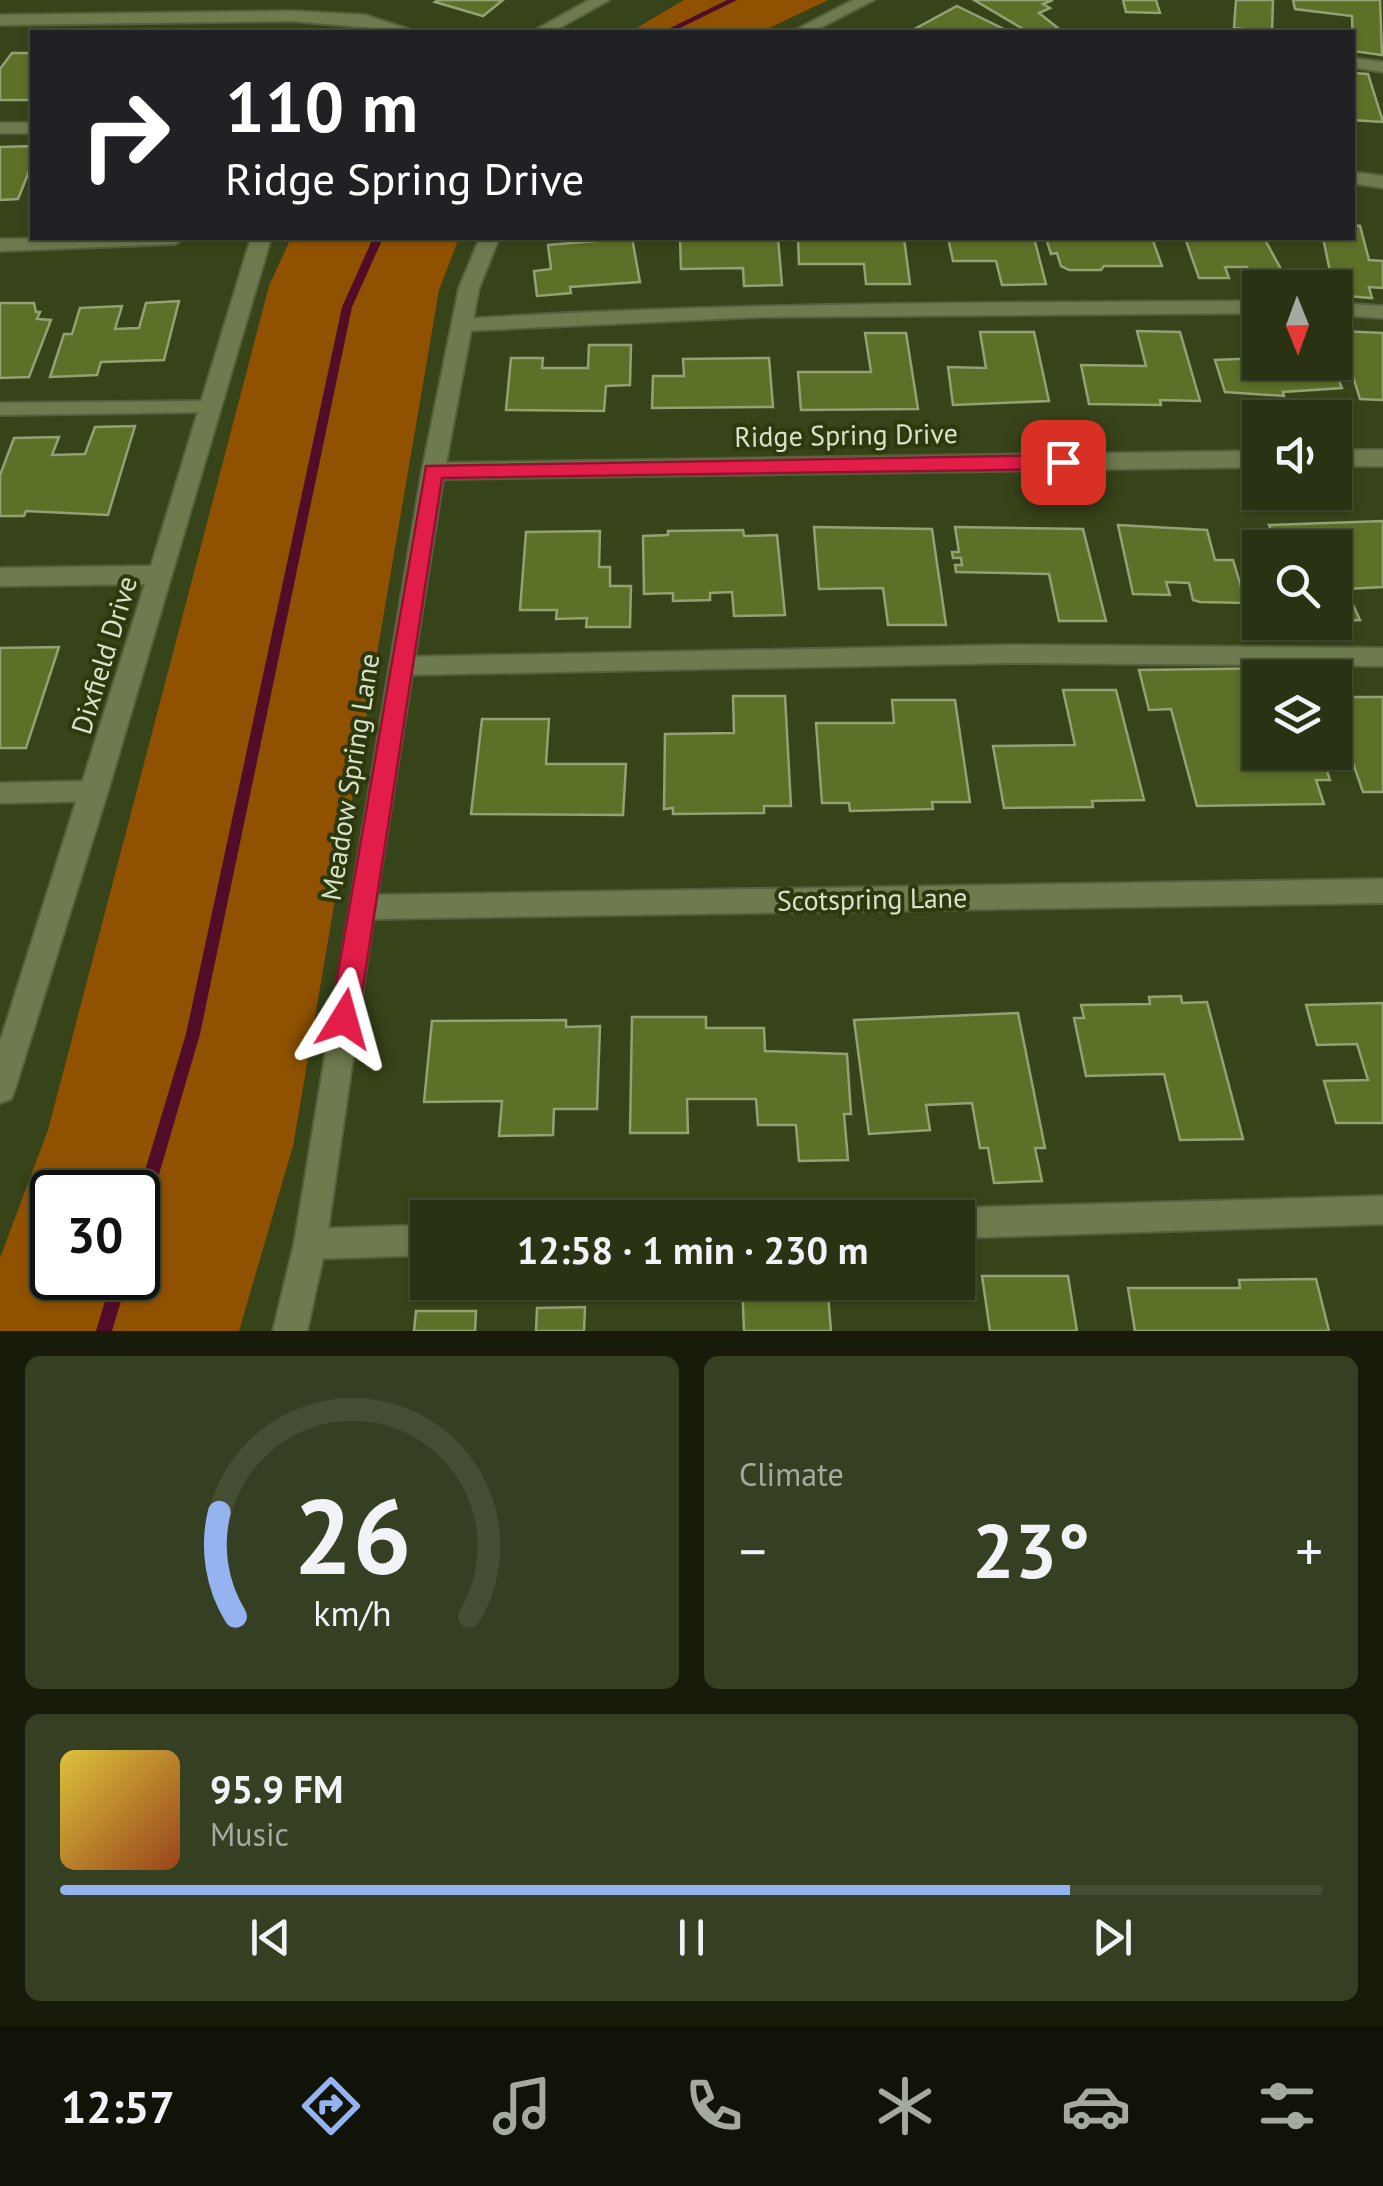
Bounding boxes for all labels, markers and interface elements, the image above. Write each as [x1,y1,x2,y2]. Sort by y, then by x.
text: 110 m [225,61,418,151]
icon: right [60,70,190,200]
text: Ridge Spring Drive [225,149,584,207]
north arrow [1242,270,1352,380]
map controls [1242,270,1352,770]
button: sound [1242,400,1352,510]
street label: Ridge Spring Drive [734,414,958,455]
pin [1021,420,1106,505]
icon: arrive [1036,435,1091,490]
button: search [1242,530,1352,640]
street label: Dixfield Drive [62,571,145,738]
street label: Meadow Spring Lane [312,651,387,903]
button: layers [1242,660,1352,770]
street label: Scotspring Lane [776,878,968,919]
position arrow [292,967,396,1071]
speed limit sign: 30 [30,1170,160,1300]
text: 12:58 · 1 min · 230 m [517,1225,868,1274]
text: Climate [739,1453,844,1495]
text: 26 [293,1468,411,1603]
text: 23° [972,1502,1090,1599]
text: − [739,1515,767,1586]
text: + [1295,1515,1323,1586]
text: km/h [313,1590,391,1636]
text: 95.9 FM [210,1764,343,1813]
text: Music [210,1813,289,1855]
icon: previous [243,1910,298,1965]
icon: pause [664,1910,719,1965]
icon: next [1085,1910,1140,1965]
icon: directions [296,2071,366,2141]
icon: music [487,2071,557,2141]
icon: phone [679,2071,749,2141]
icon: climate [870,2071,940,2141]
icon: car [1061,2071,1131,2141]
icon: filters [1252,2071,1322,2141]
text: 12:57 [61,2077,175,2135]

